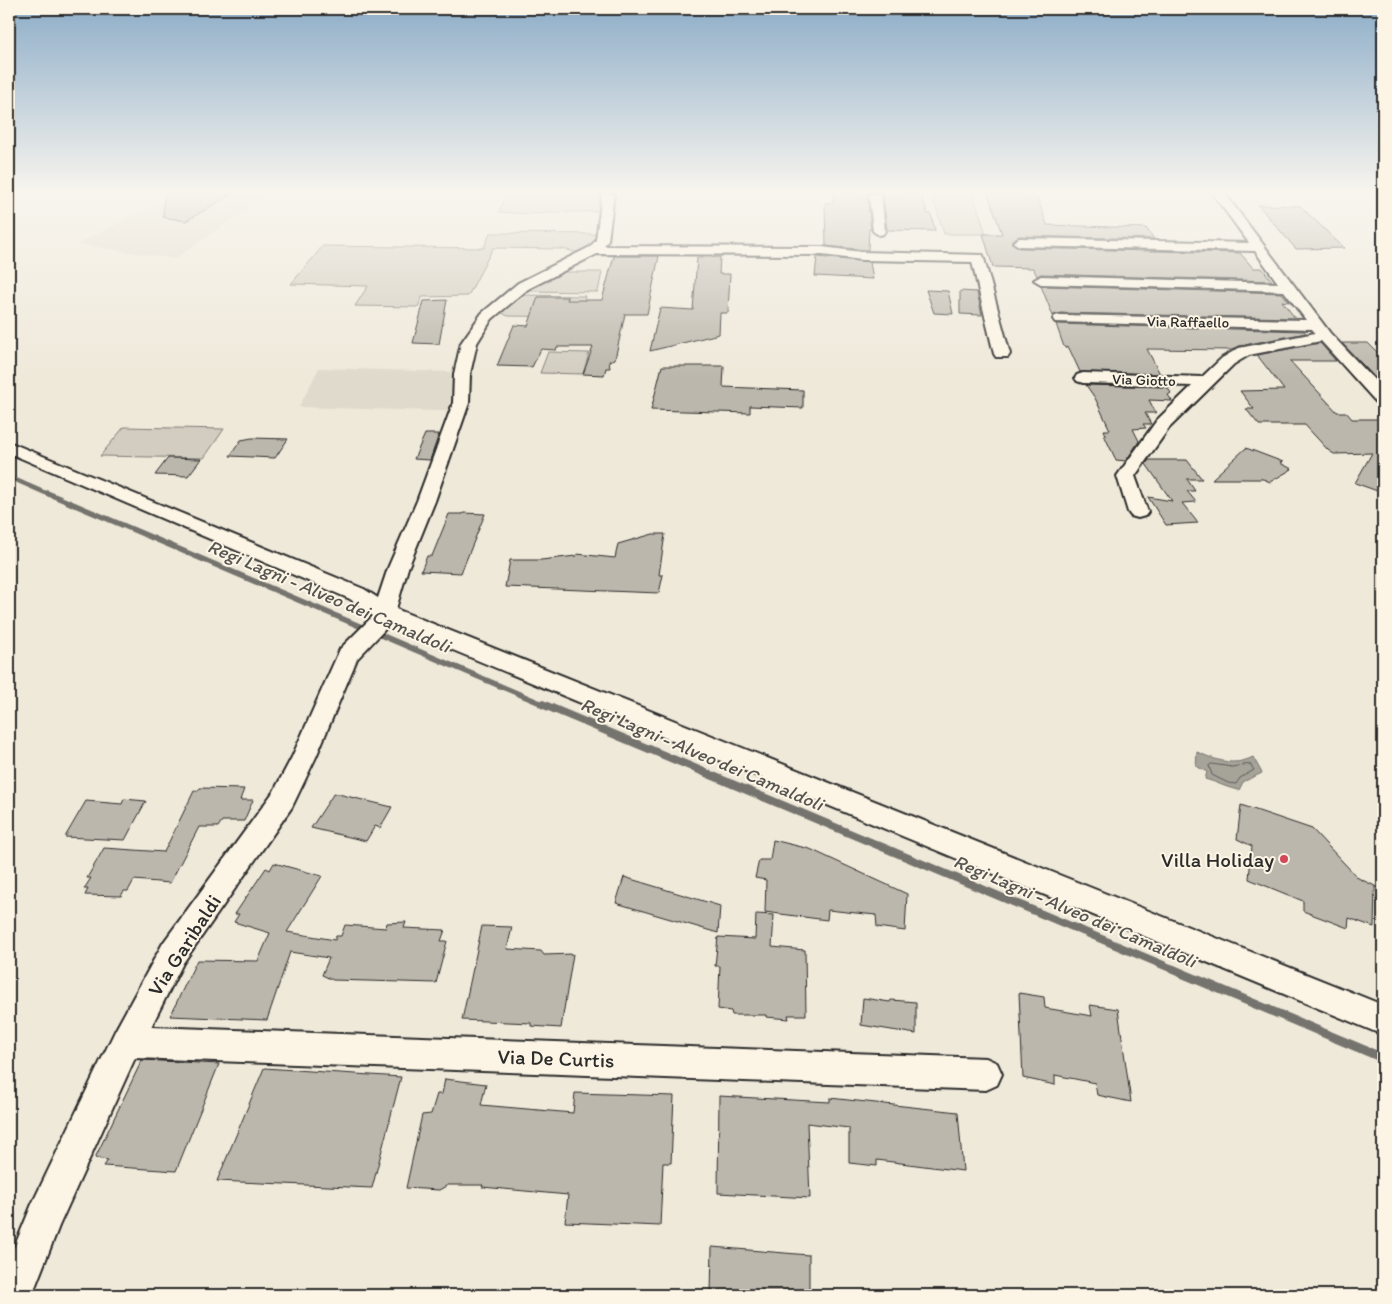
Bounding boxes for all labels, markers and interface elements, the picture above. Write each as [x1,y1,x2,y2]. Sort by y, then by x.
street label: Via Raffaello [1147,312,1229,332]
street label: Via Giotto [1112,370,1176,390]
water label: Regi Lagni - Alveo dei Camaldoli [204,534,456,658]
water label: Regi Lagni - Alveo dei Camaldoli [577,692,829,816]
place label: Villa Holiday [1161,847,1274,872]
water label: Regi Lagni - Alveo dei Camaldoli [950,849,1202,973]
marker: Villa Holiday [1278,853,1290,865]
street label: Via Garibaldi [142,890,226,1000]
street label: Via De Curtis [497,1043,615,1073]

